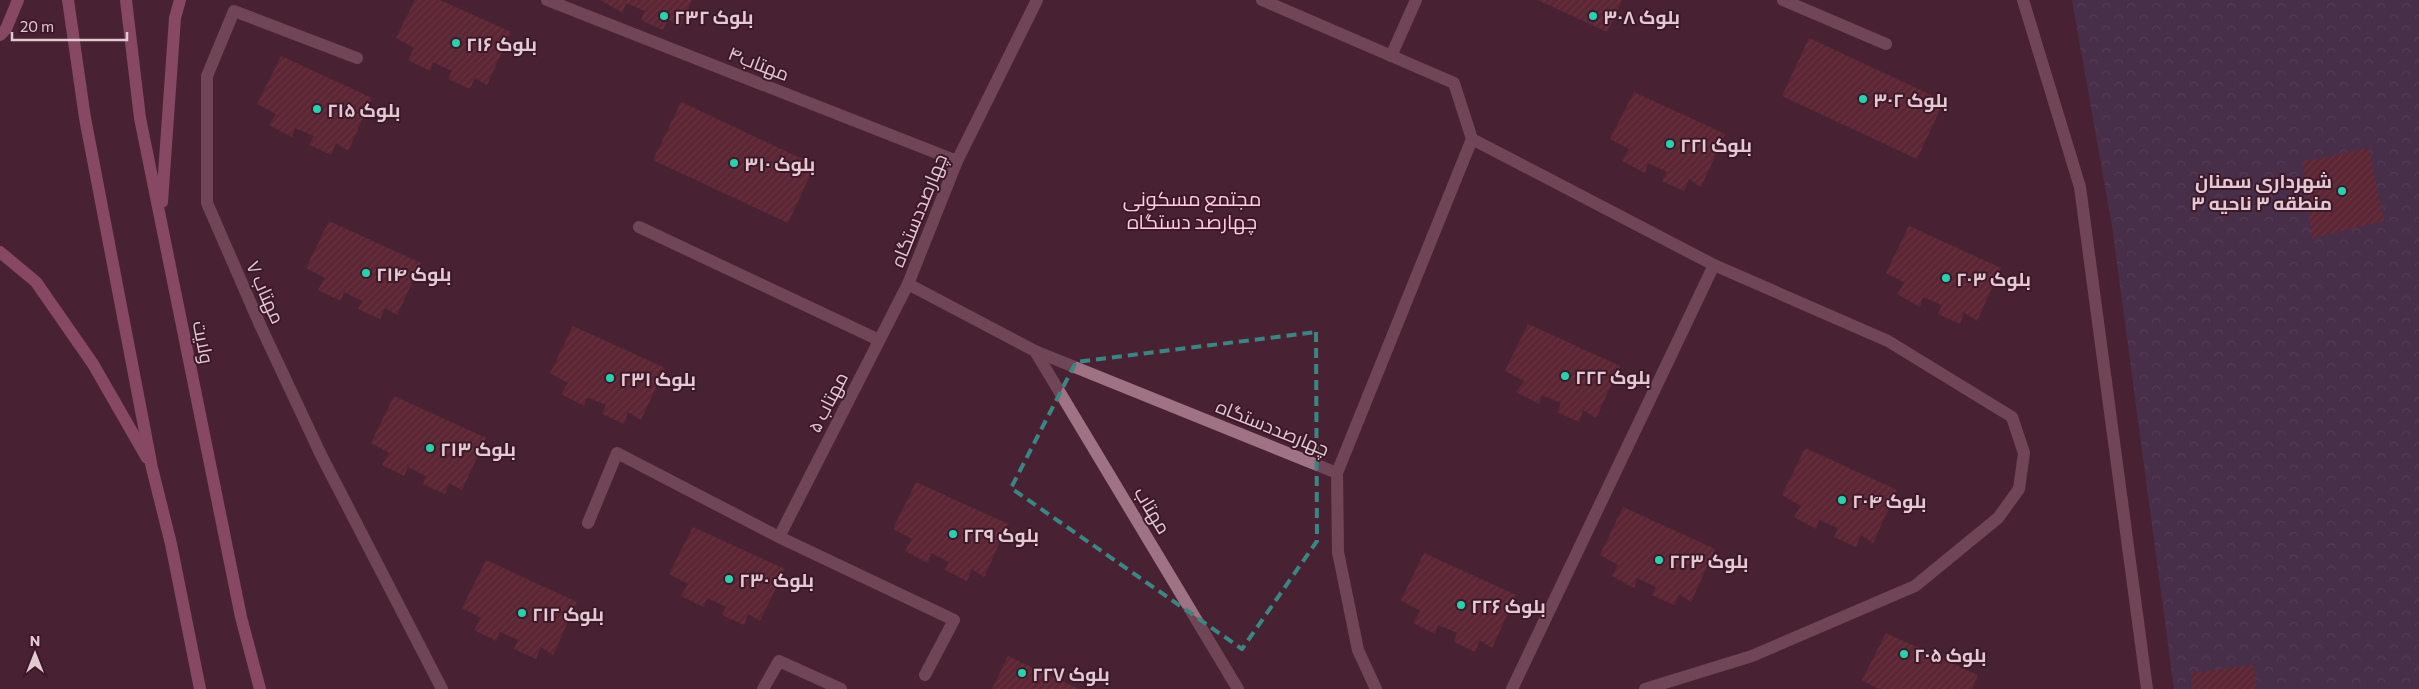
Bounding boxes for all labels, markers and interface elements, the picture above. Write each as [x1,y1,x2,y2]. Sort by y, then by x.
place label: بلوک ۲۳۲ [674,5,754,29]
place label: بلوک ۳۰۸ [1603,5,1680,29]
scale bar [12,10,128,42]
marker: بلوک ۲۳۲ [658,10,670,22]
marker: بلوک ۳۰۸ [1587,10,1599,22]
text: 20 m [20,17,54,35]
place label: بلوک ۲۱۶ [466,32,537,56]
marker: بلوک ۲۱۶ [450,37,462,49]
street label: مهتاب۴ [725,41,793,86]
place label: بلوک ۳۰۲ [1873,88,1948,112]
marker: بلوک ۳۰۲ [1857,93,1869,105]
place label: بلوک ۲۱۵ [327,98,400,122]
marker: بلوک ۲۱۵ [311,103,323,115]
place label: بلوک ۲۲۱ [1680,133,1752,157]
marker: بلوک ۲۲۱ [1664,138,1676,150]
street label: چهارصددستگاه [885,150,953,271]
place label: بلوک ۳۱۰ [744,152,815,176]
marker: بلوک ۳۱۰ [728,157,740,169]
place label: شهرداری سمنان منطقه ۳ ناحیه ۳ [2191,169,2332,214]
marker: شهرداری سمنان منطقه ۳ ناحیه ۳ [2336,185,2348,197]
district label: مجتمع مسکونی چهارصد دستگاه [1123,186,1261,235]
street label: مهتاب ۷ [241,257,290,327]
place label: بلوک ۲۱۴ [376,262,452,286]
marker: بلوک ۲۱۴ [360,267,372,279]
place label: بلوک ۲۰۳ [1956,267,2031,291]
marker: بلوک ۲۰۳ [1940,272,1952,284]
street label: ولایت [188,319,219,366]
place label: بلوک ۲۲۲ [1575,365,1651,389]
place label: بلوک ۲۳۱ [620,367,696,391]
street label: مهتاب ۵ [802,368,853,437]
marker: بلوک ۲۲۲ [1559,370,1571,382]
marker: بلوک ۲۳۱ [604,372,616,384]
street label: چهارصددستگاه [1212,394,1333,462]
place label: بلوک ۲۱۳ [440,437,516,461]
marker: بلوک ۲۱۳ [424,442,436,454]
street label: مهتاب [1129,482,1176,538]
place label: بلوک ۲۰۴ [1852,489,1927,513]
marker: بلوک ۲۰۴ [1836,494,1848,506]
place label: بلوک ۲۲۹ [963,523,1039,547]
marker: بلوک ۲۲۹ [947,528,959,540]
place label: بلوک ۲۲۳ [1669,549,1749,573]
marker: بلوک ۲۲۳ [1653,554,1665,566]
place label: بلوک ۲۳۰ [739,568,814,592]
marker: بلوک ۲۳۰ [723,573,735,585]
place label: بلوک ۲۲۶ [1471,594,1546,618]
marker: بلوک ۲۲۶ [1455,599,1467,611]
place label: بلوک ۲۱۲ [532,602,604,626]
marker: بلوک ۲۱۲ [516,607,528,619]
north arrow [10,629,60,679]
text: N [30,632,40,649]
place label: بلوک ۲۰۵ [1914,643,1986,667]
marker: بلوک ۲۰۵ [1898,648,1910,660]
place label: بلوک ۲۲۷ [1032,662,1110,686]
marker: بلوک ۲۲۷ [1016,667,1028,679]

